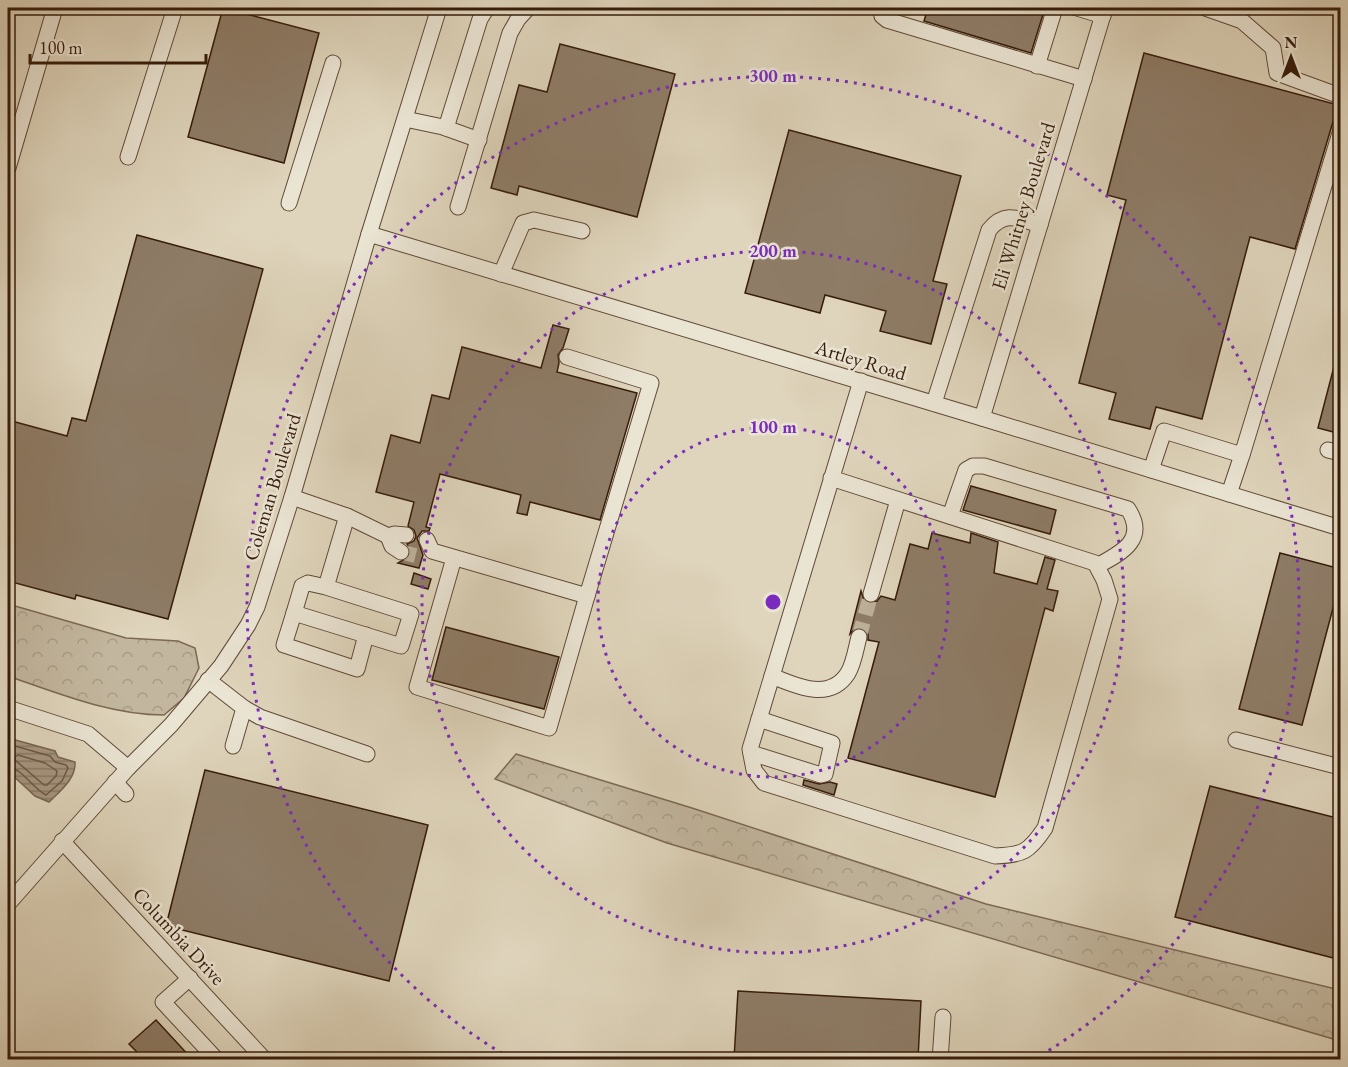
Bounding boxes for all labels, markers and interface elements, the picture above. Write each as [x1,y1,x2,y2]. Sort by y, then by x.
scale bar [30,27,206,65]
north arrow [1261,27,1321,87]
text: N [1285,32,1298,53]
text: 100 m [39,36,83,59]
text: 300 m [749,64,797,87]
street label: Eli Whitney Boulevard [985,118,1061,293]
text: 200 m [749,239,797,262]
street label: Artley Road [811,334,911,386]
street label: Coleman Boulevard [237,409,307,564]
text: 100 m [749,415,797,438]
centre of rings [763,592,783,612]
street label: Columbia Drive [127,882,231,991]

